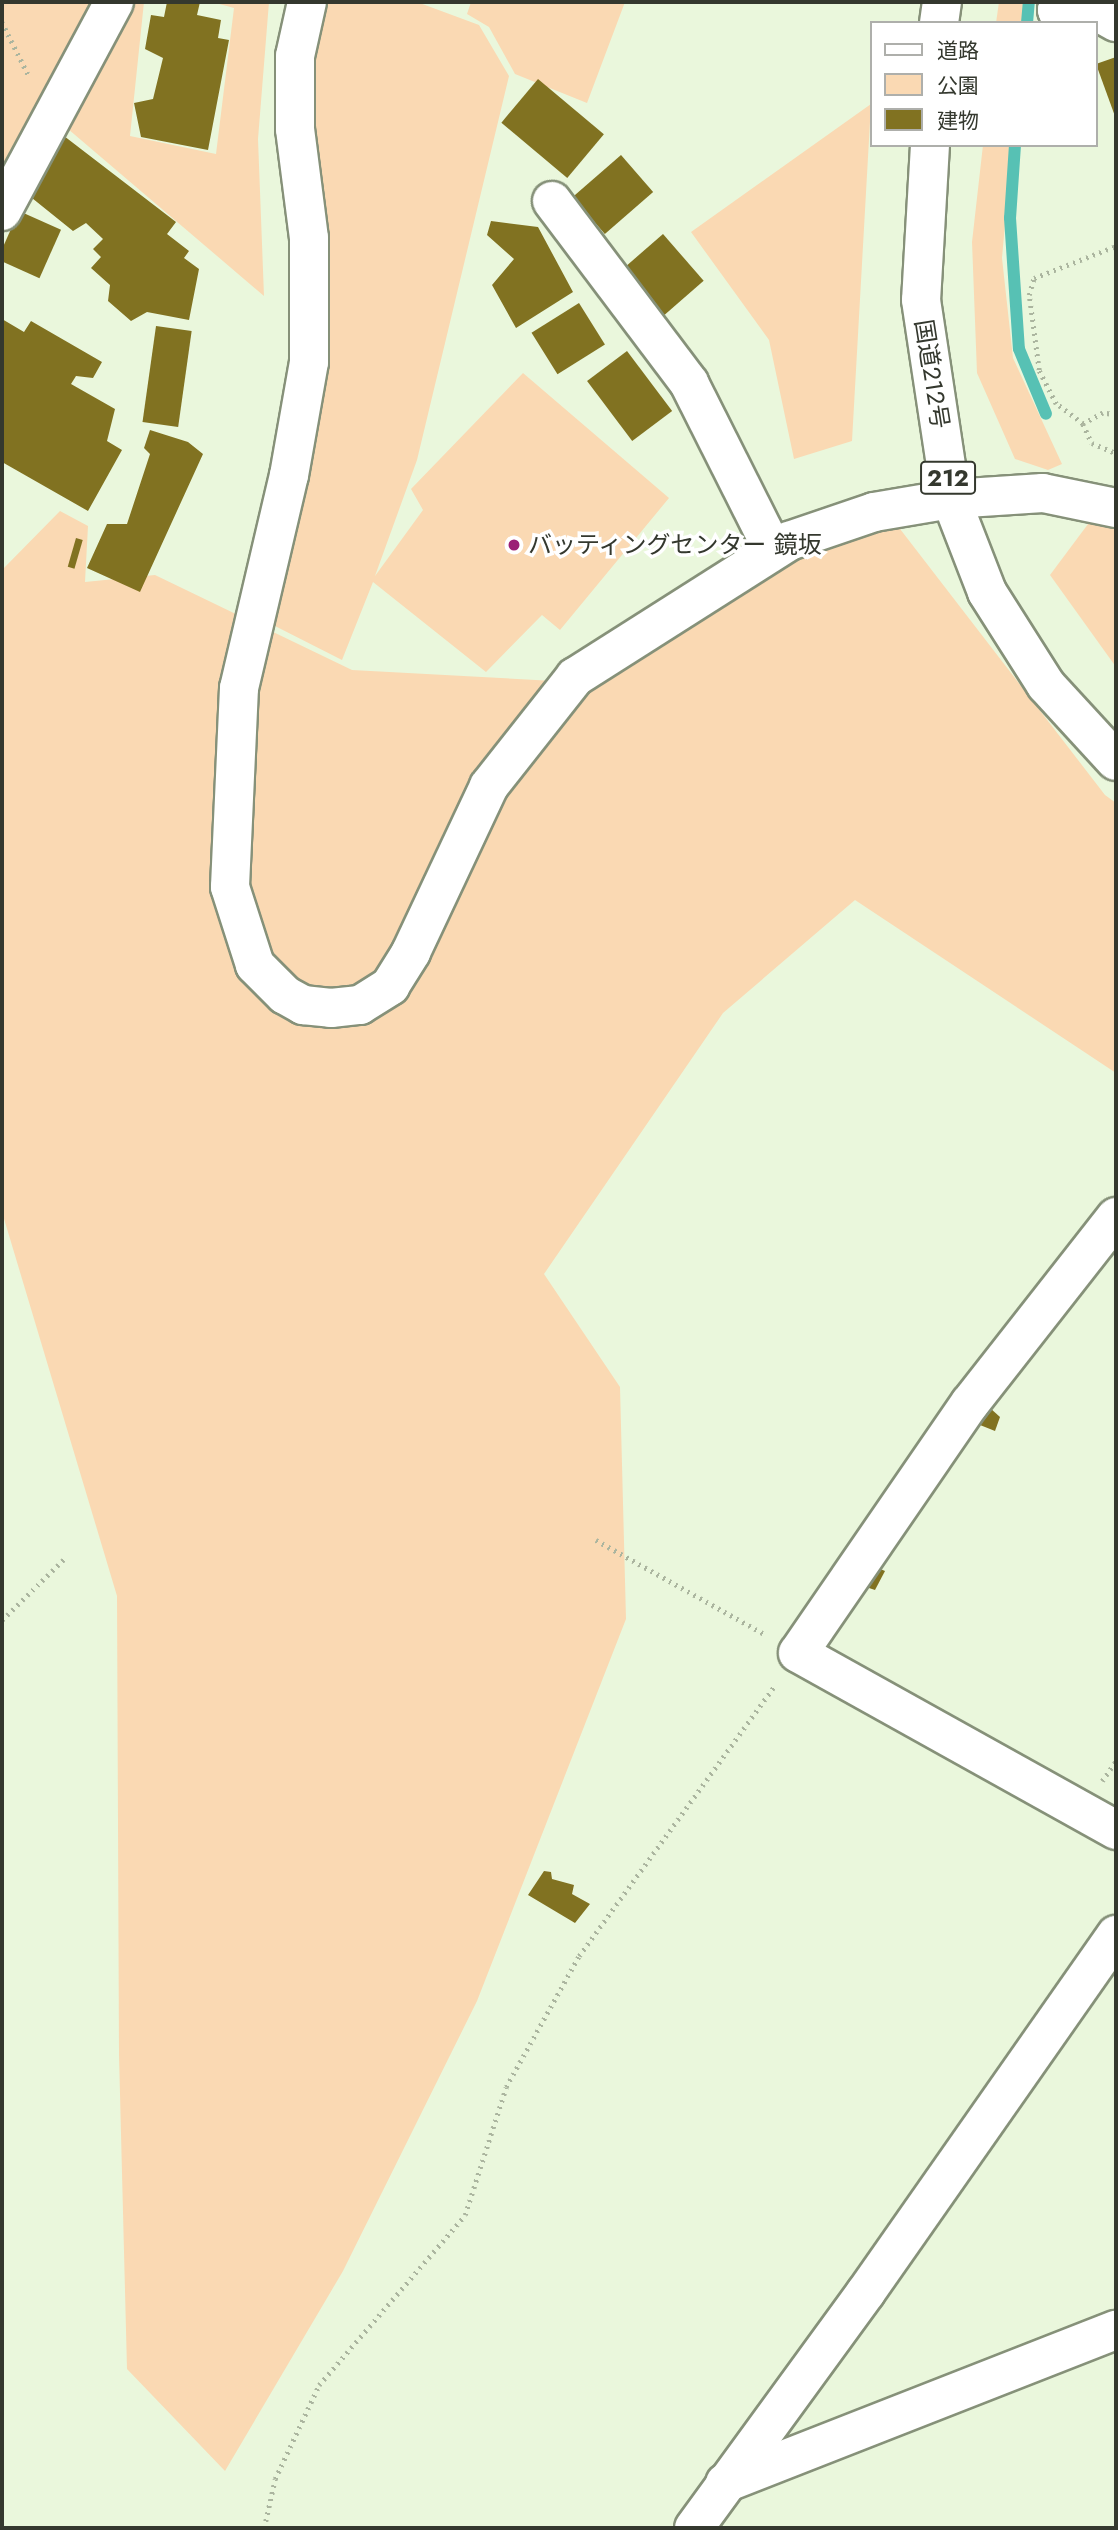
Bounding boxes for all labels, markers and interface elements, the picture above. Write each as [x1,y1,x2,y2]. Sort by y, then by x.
legend [870,21,1097,147]
text: 道路 [937,36,979,66]
text: 公園 [937,71,979,101]
text: 建物 [937,106,979,136]
street label: 国道212号 [909,317,955,431]
road number: 212 [920,458,976,498]
place label: バッティングセンター 鏡坂 [528,531,823,559]
marker: バッティングセンター 鏡坂 [506,537,522,553]

